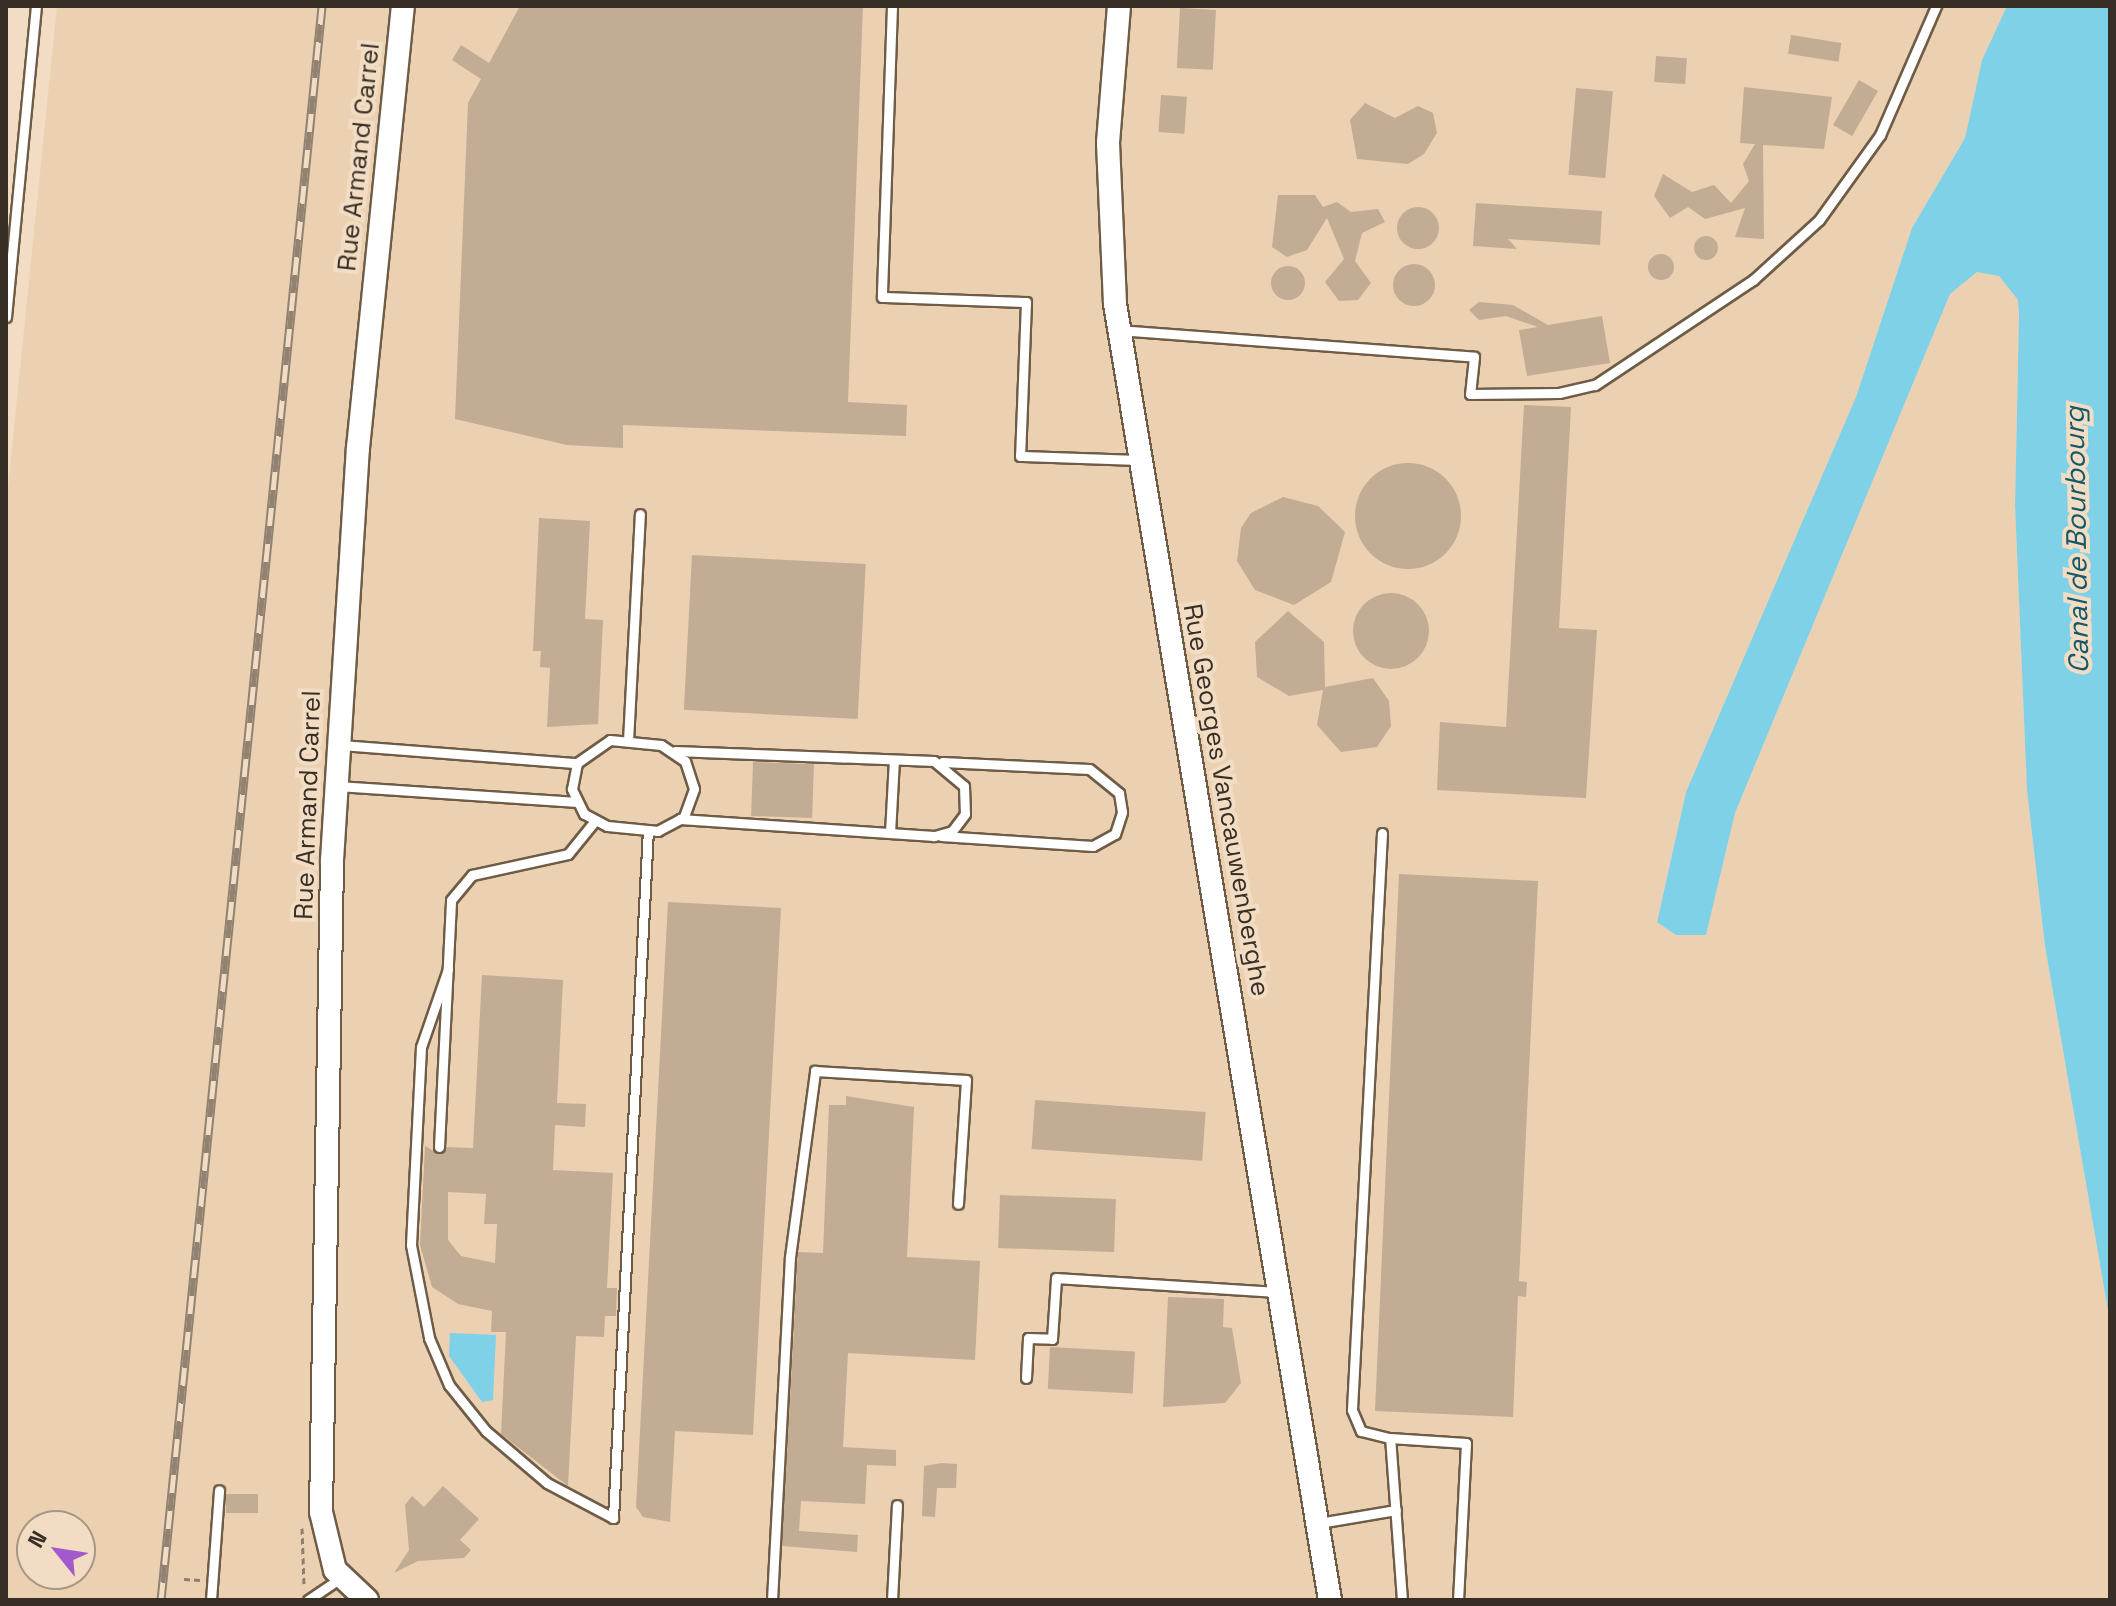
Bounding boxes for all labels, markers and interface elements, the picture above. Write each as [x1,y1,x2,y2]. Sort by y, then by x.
street label: Rue Armand Carrel [331,41,387,273]
water label: Canal de Bourbourg [2057,406,2095,674]
street label: Rue Georges Vancauwenberghe [1176,601,1276,999]
street label: Rue Armand Carrel [288,690,328,920]
north arrow [16,1510,96,1590]
text: N [21,1526,53,1552]

